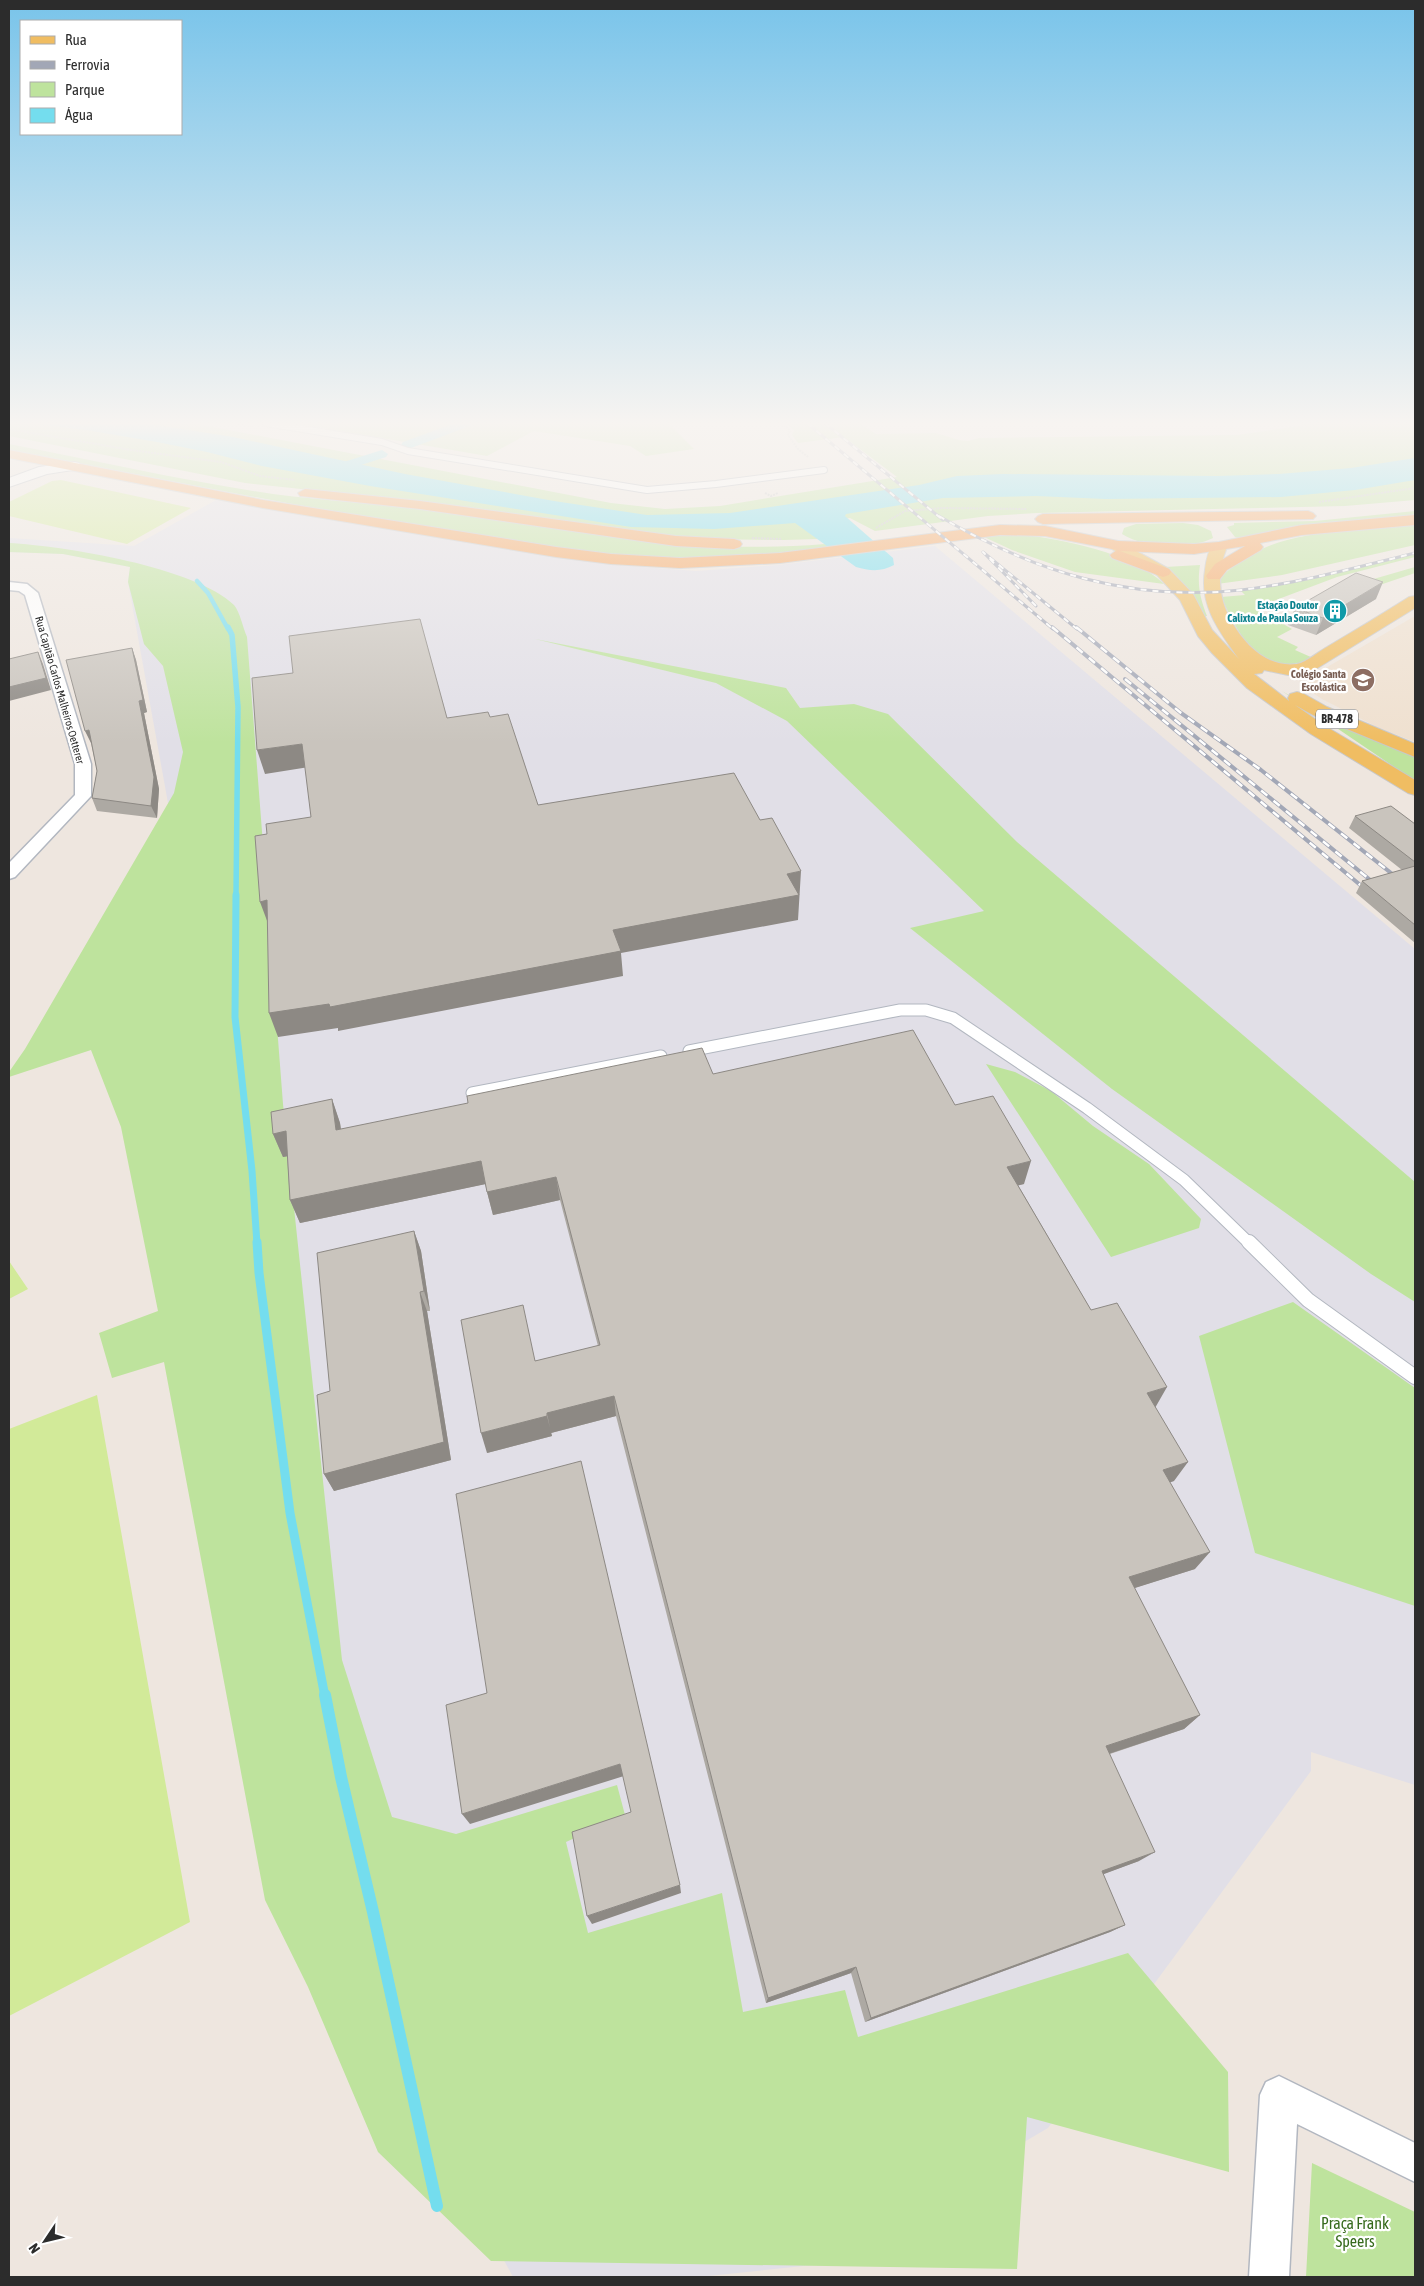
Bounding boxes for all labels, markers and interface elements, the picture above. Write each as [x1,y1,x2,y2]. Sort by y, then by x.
legend [20,20,182,135]
text: Rua [65,31,87,48]
text: Ferrovia [65,56,110,73]
text: Parque [65,81,105,98]
text: Água [65,106,93,123]
building icon: Estação Doutor Calixto de Paula Souza [1322,598,1348,624]
place label: Estação Doutor Calixto de Paula Souza [1227,599,1319,624]
street label: Rua Capitão Carlos Malheiros Oetterer [33,615,87,766]
school or university icon: Colégio Santa Escolástica [1350,667,1376,693]
place label: Colégio Santa Escolástica [1291,668,1346,693]
road number: BR-478 [1316,710,1358,729]
park label: Praça Frank Speers [1321,2214,1389,2251]
north arrow [20,2216,70,2266]
text: N [25,2240,43,2256]

